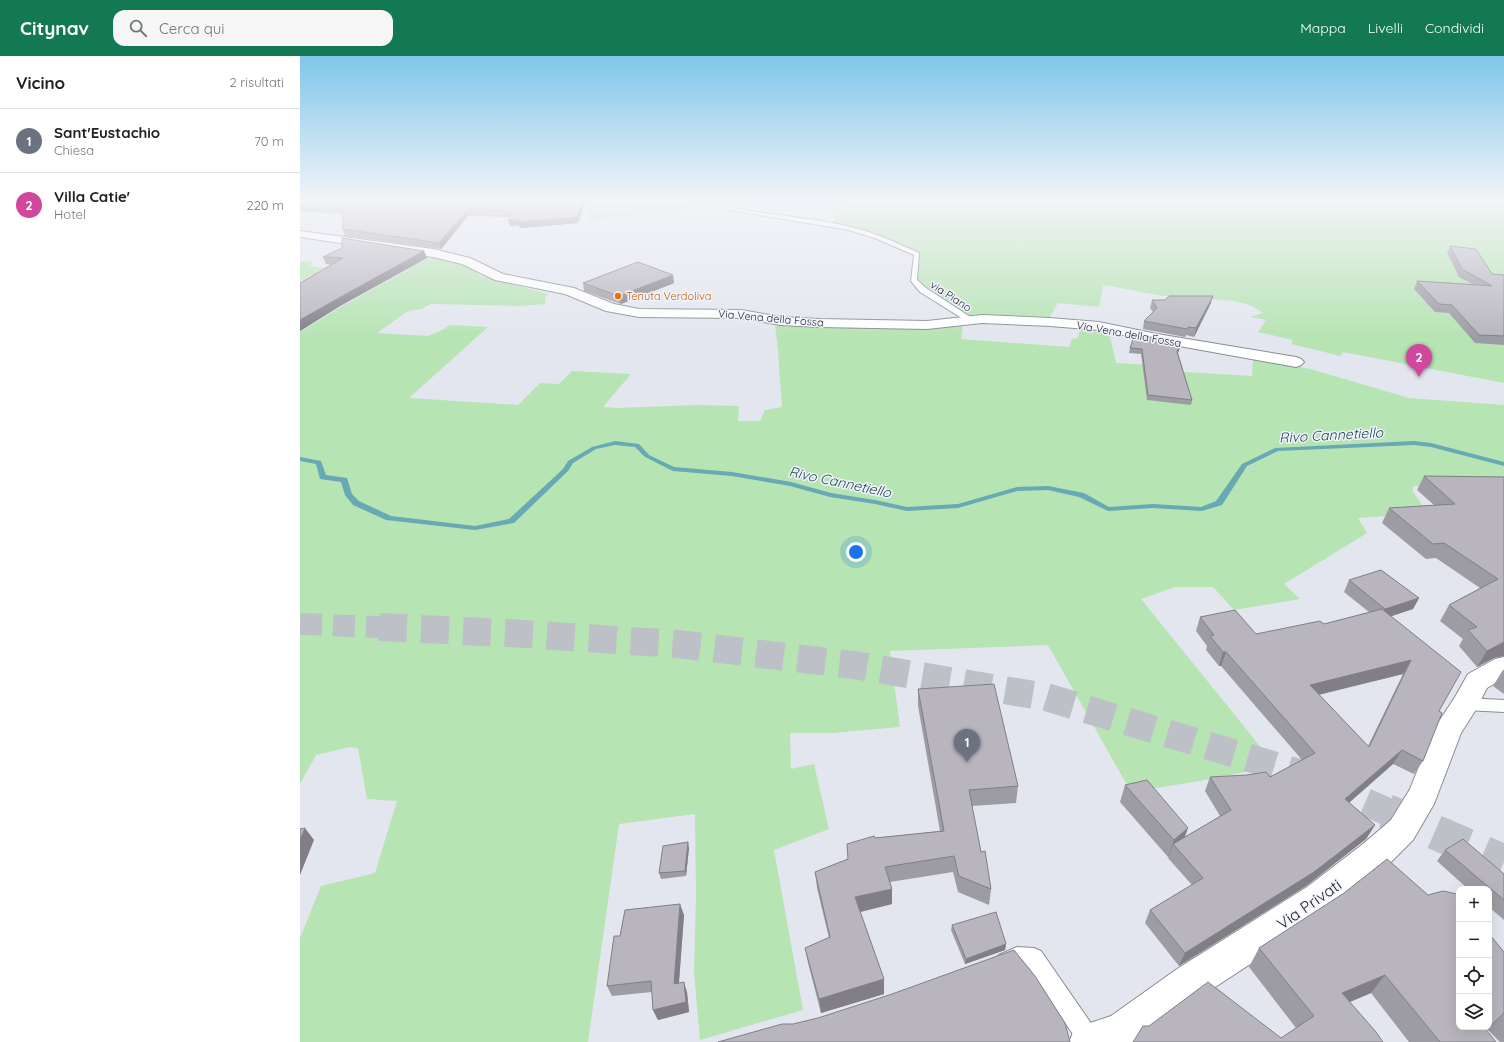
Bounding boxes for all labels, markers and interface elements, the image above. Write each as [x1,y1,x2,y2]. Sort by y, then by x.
search box [113,10,393,46]
text: Citynav [20,16,89,40]
icon: search [127,17,149,39]
text: Cerca qui [159,19,225,38]
text: Mappa [1300,19,1346,37]
text: Livelli [1368,19,1403,37]
text: Condividi [1425,19,1484,37]
text: Vicino [16,72,65,93]
text: 2 risultati [230,74,284,90]
text: Sant'Eustachio [54,123,160,142]
text: 1 [26,133,32,149]
text: 70 m [254,133,284,149]
text: Chiesa [54,142,94,158]
text: Villa Catie' [54,187,130,206]
text: 2 [25,197,33,213]
text: 220 m [246,197,284,213]
text: Hotel [54,206,86,222]
street label: via Piano [928,277,975,315]
place label: Tenuta Verdoliva [626,289,711,303]
marker: Tenuta Verdoliva [613,291,623,301]
street label: Via Vena della Fossa [718,306,824,330]
street label: Via Vena della Fossa [1076,318,1182,350]
pin: 2 [1406,344,1432,377]
water label: Rivo Cannetiello [1279,423,1384,447]
water label: Rivo Cannetiello [787,462,893,502]
your location [846,542,866,562]
pin: 1 [954,729,980,762]
street label: Via Privati [1273,875,1345,933]
map controls [1456,886,1492,1030]
button: + [1456,886,1492,922]
button: − [1456,922,1492,958]
button: locate [1456,958,1492,994]
button: layers [1456,994,1492,1030]

